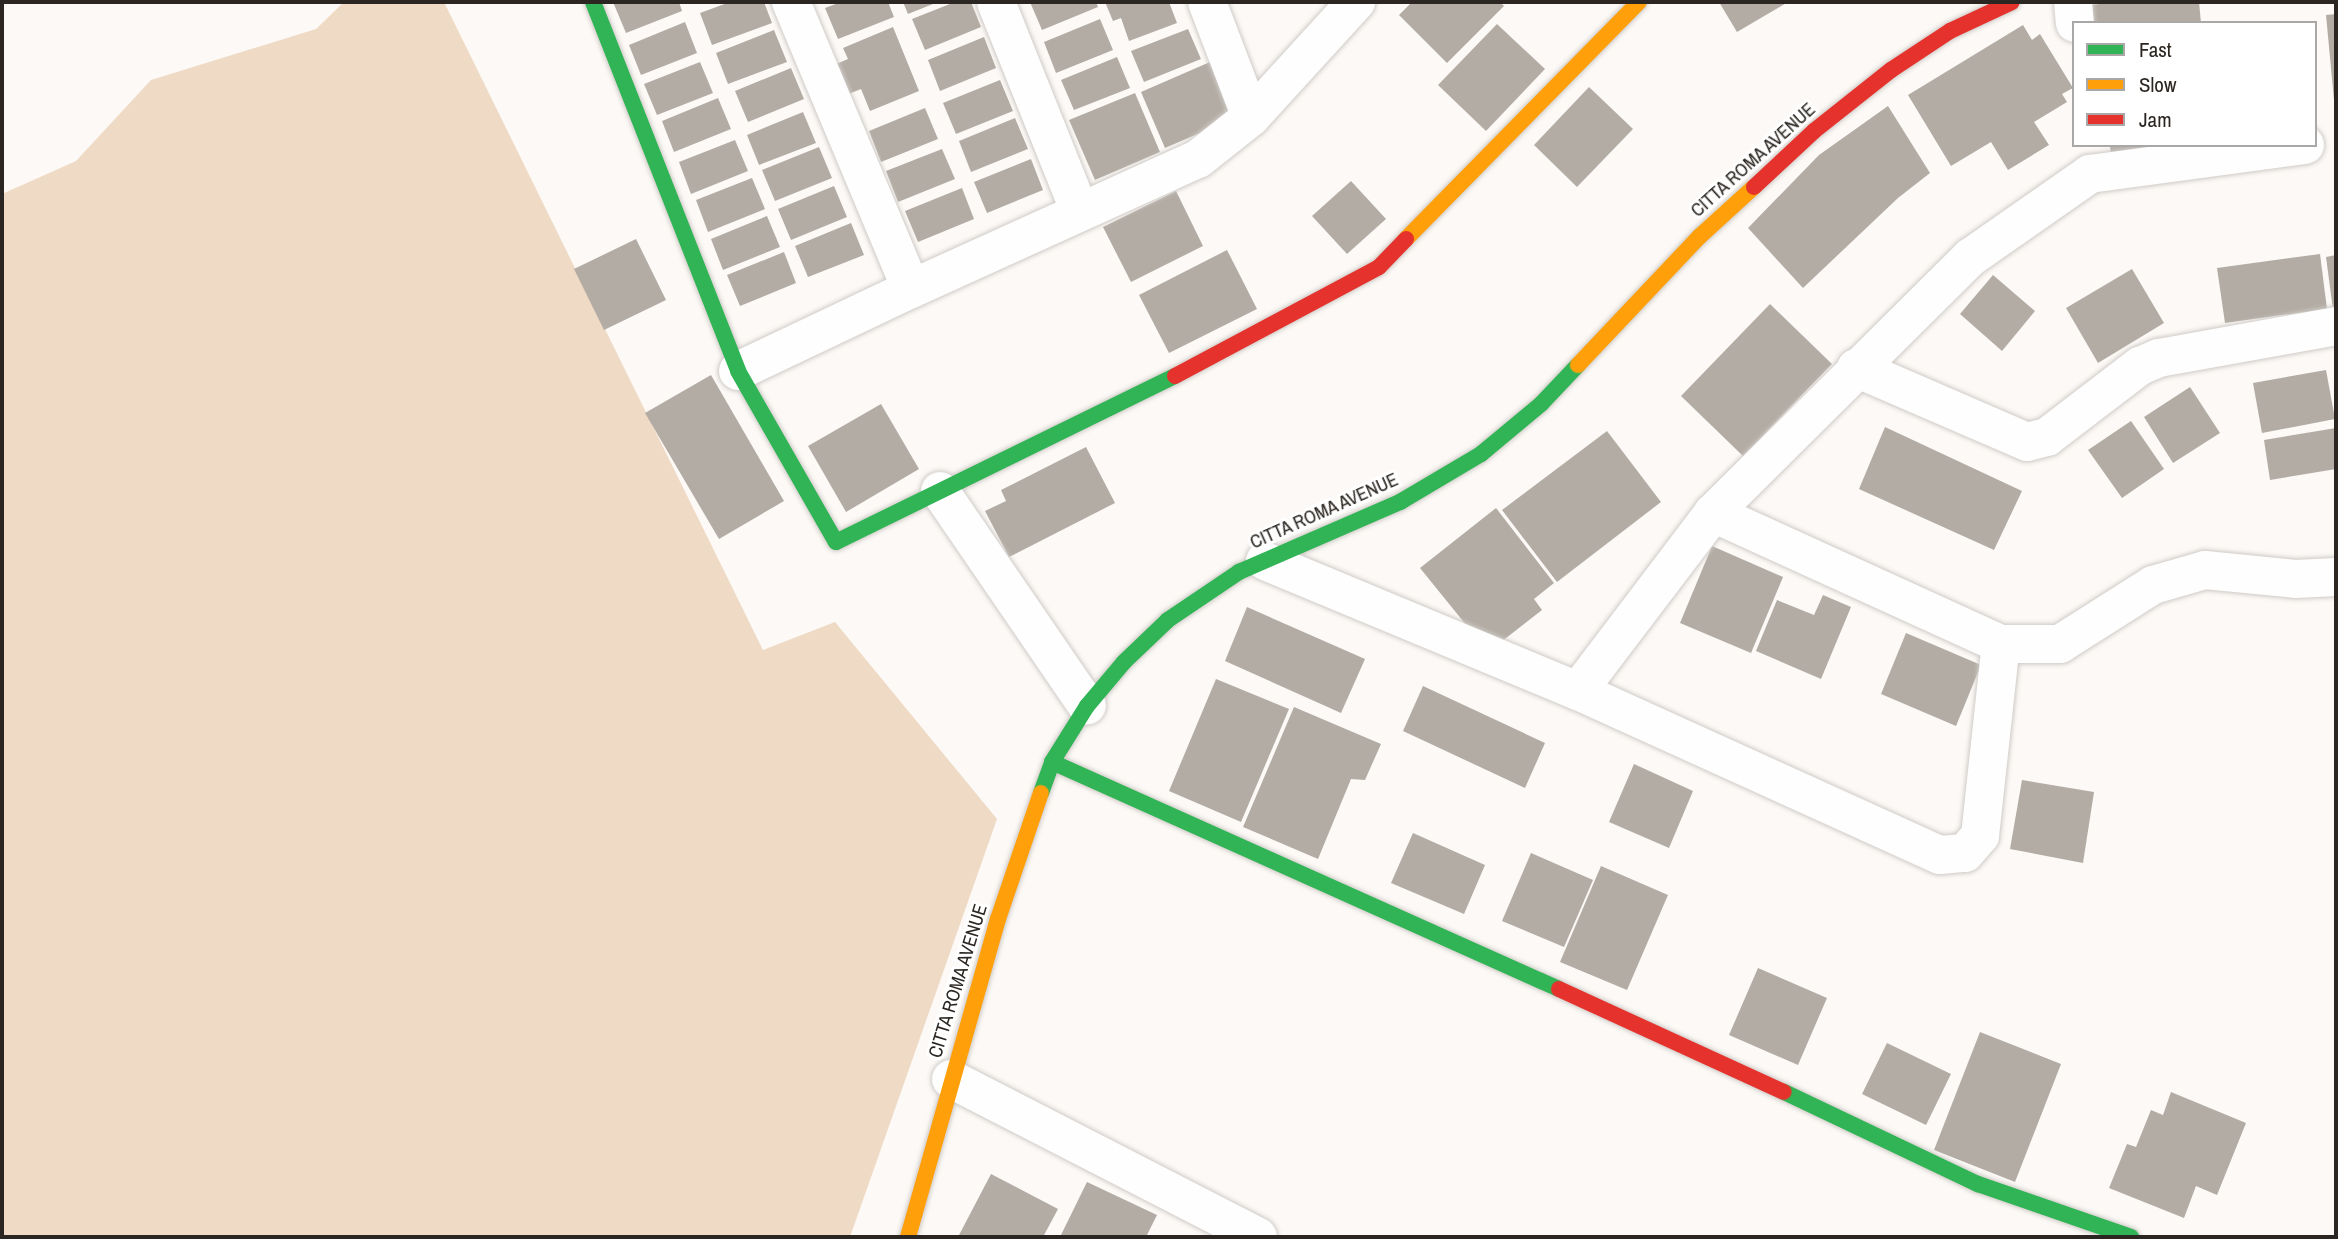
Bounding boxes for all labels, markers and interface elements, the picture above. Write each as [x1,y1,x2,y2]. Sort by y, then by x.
legend [2072,21,2317,147]
text: Fast [2139,35,2172,64]
text: Slow [2139,70,2176,99]
street label: CITTA ROMA AVENUE [1685,97,1821,223]
text: Jam [2139,105,2172,134]
street label: CITTA ROMA AVENUE [1245,468,1403,554]
street label: CITTA ROMA AVENUE [923,900,993,1062]

